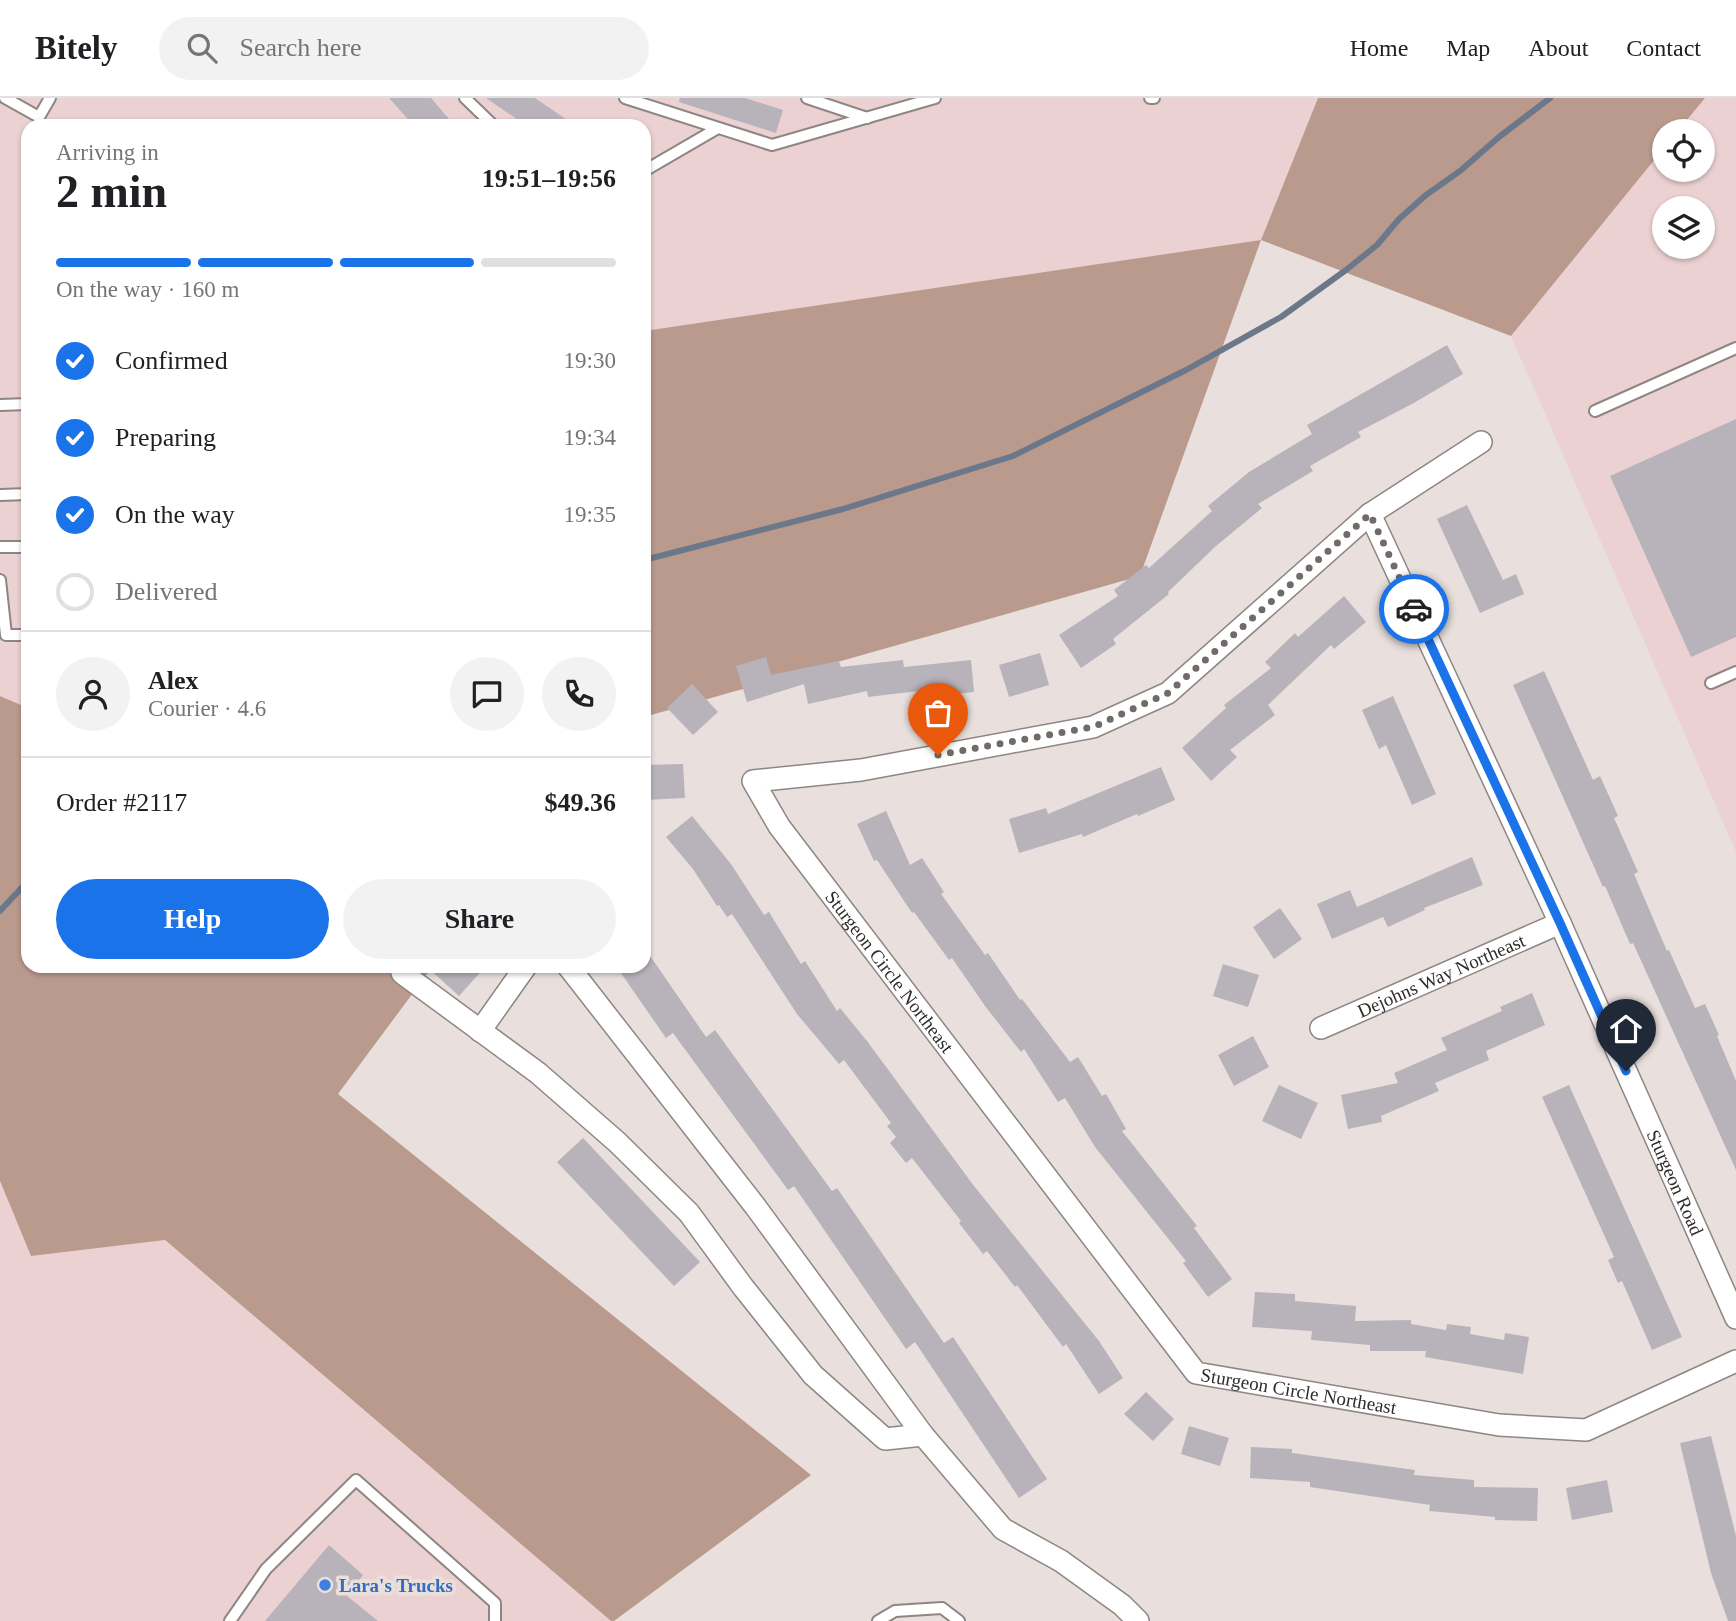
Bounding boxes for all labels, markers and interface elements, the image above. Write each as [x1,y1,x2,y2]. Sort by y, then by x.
search box [159,17,649,80]
icon: search [183,29,221,67]
text: Bitely [35,30,117,66]
text: Search here [239,33,361,62]
text: Home [1350,35,1408,61]
text: Map [1446,35,1490,61]
text: About [1528,35,1588,61]
text: Contact [1626,35,1701,61]
map controls [1652,119,1715,259]
button: locate [1652,119,1715,182]
text: Arriving in [56,140,159,165]
text: 19:51–19:56 [482,164,616,193]
text: 2 min [56,166,167,217]
button: layers [1652,196,1715,259]
text: On the way · 160 m [56,277,239,302]
icon: check [56,342,94,380]
text: Confirmed [115,346,228,375]
text: 19:30 [564,348,616,373]
icon: check [56,419,94,457]
text: Preparing [115,423,216,452]
text: 19:34 [564,425,616,450]
icon: check [56,496,94,534]
text: On the way [115,500,235,529]
text: 19:35 [564,502,616,527]
courier [1379,574,1449,644]
text: Delivered [115,577,218,606]
icon: car [1395,590,1433,628]
button: person [56,657,130,731]
button: chat [450,657,524,731]
button: phone [542,657,616,731]
text: Alex [148,666,199,695]
pin [908,683,968,755]
icon: bag [919,694,957,732]
text: Courier · 4.6 [148,696,266,721]
text: Order #2117 [56,788,187,817]
text: $49.36 [545,788,616,817]
button: Help [56,879,329,959]
button: Share [343,879,616,959]
street label: Sturgeon Circle Northeast [821,887,958,1058]
street label: Dejohns Way Northeast [1354,930,1529,1022]
pin [1596,999,1656,1071]
icon: home [1607,1010,1645,1048]
street label: Sturgeon Road [1643,1127,1708,1239]
street label: Sturgeon Circle Northeast [1199,1364,1399,1418]
place label: Lara's Trucks [339,1575,453,1596]
marker: Lara's Trucks [317,1577,333,1593]

